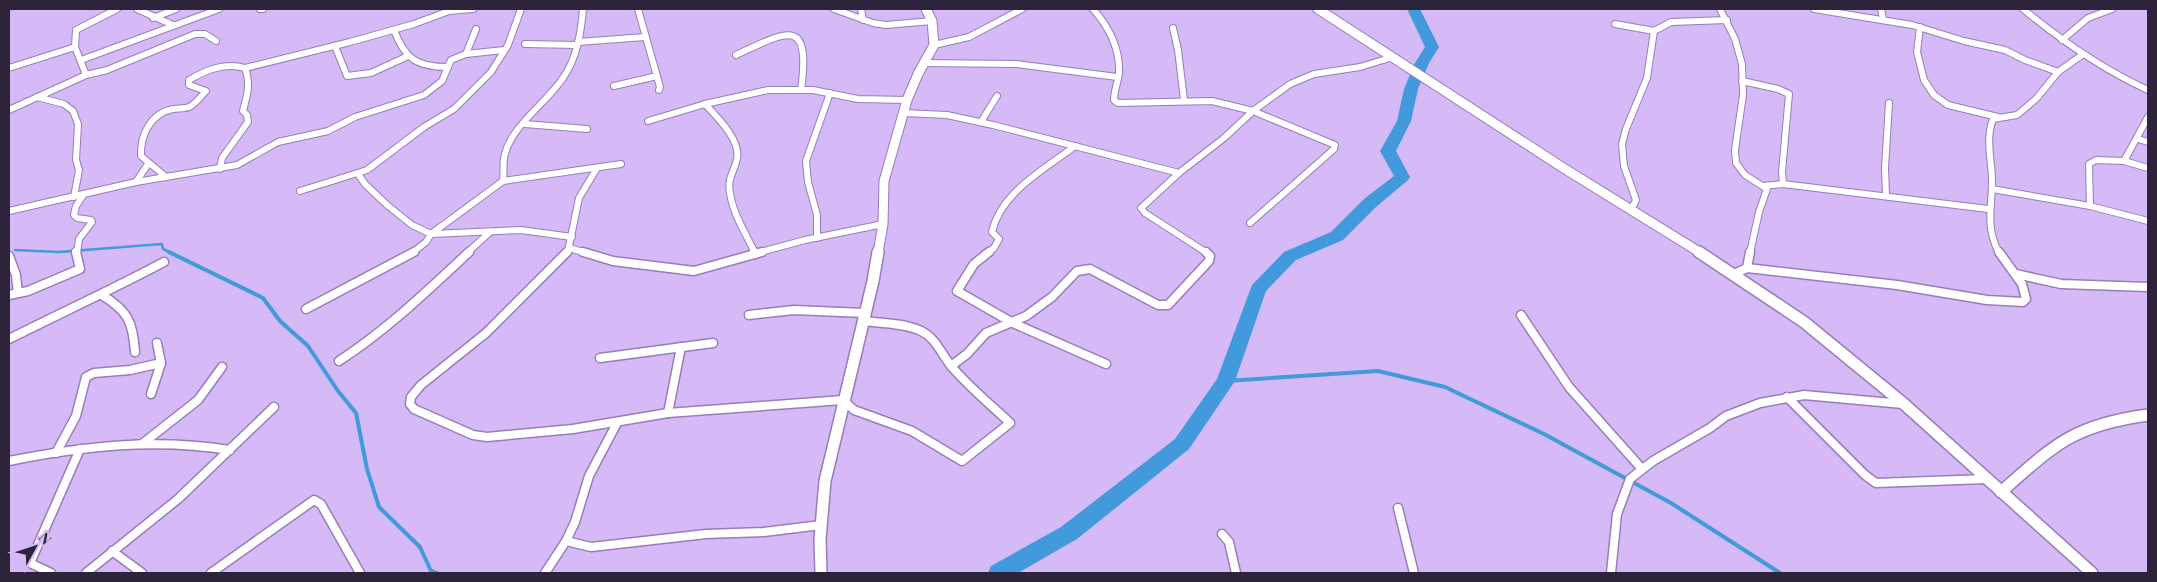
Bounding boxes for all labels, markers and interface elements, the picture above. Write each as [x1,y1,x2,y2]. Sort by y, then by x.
north arrow [10,522,60,572]
text: N [35,528,56,548]

